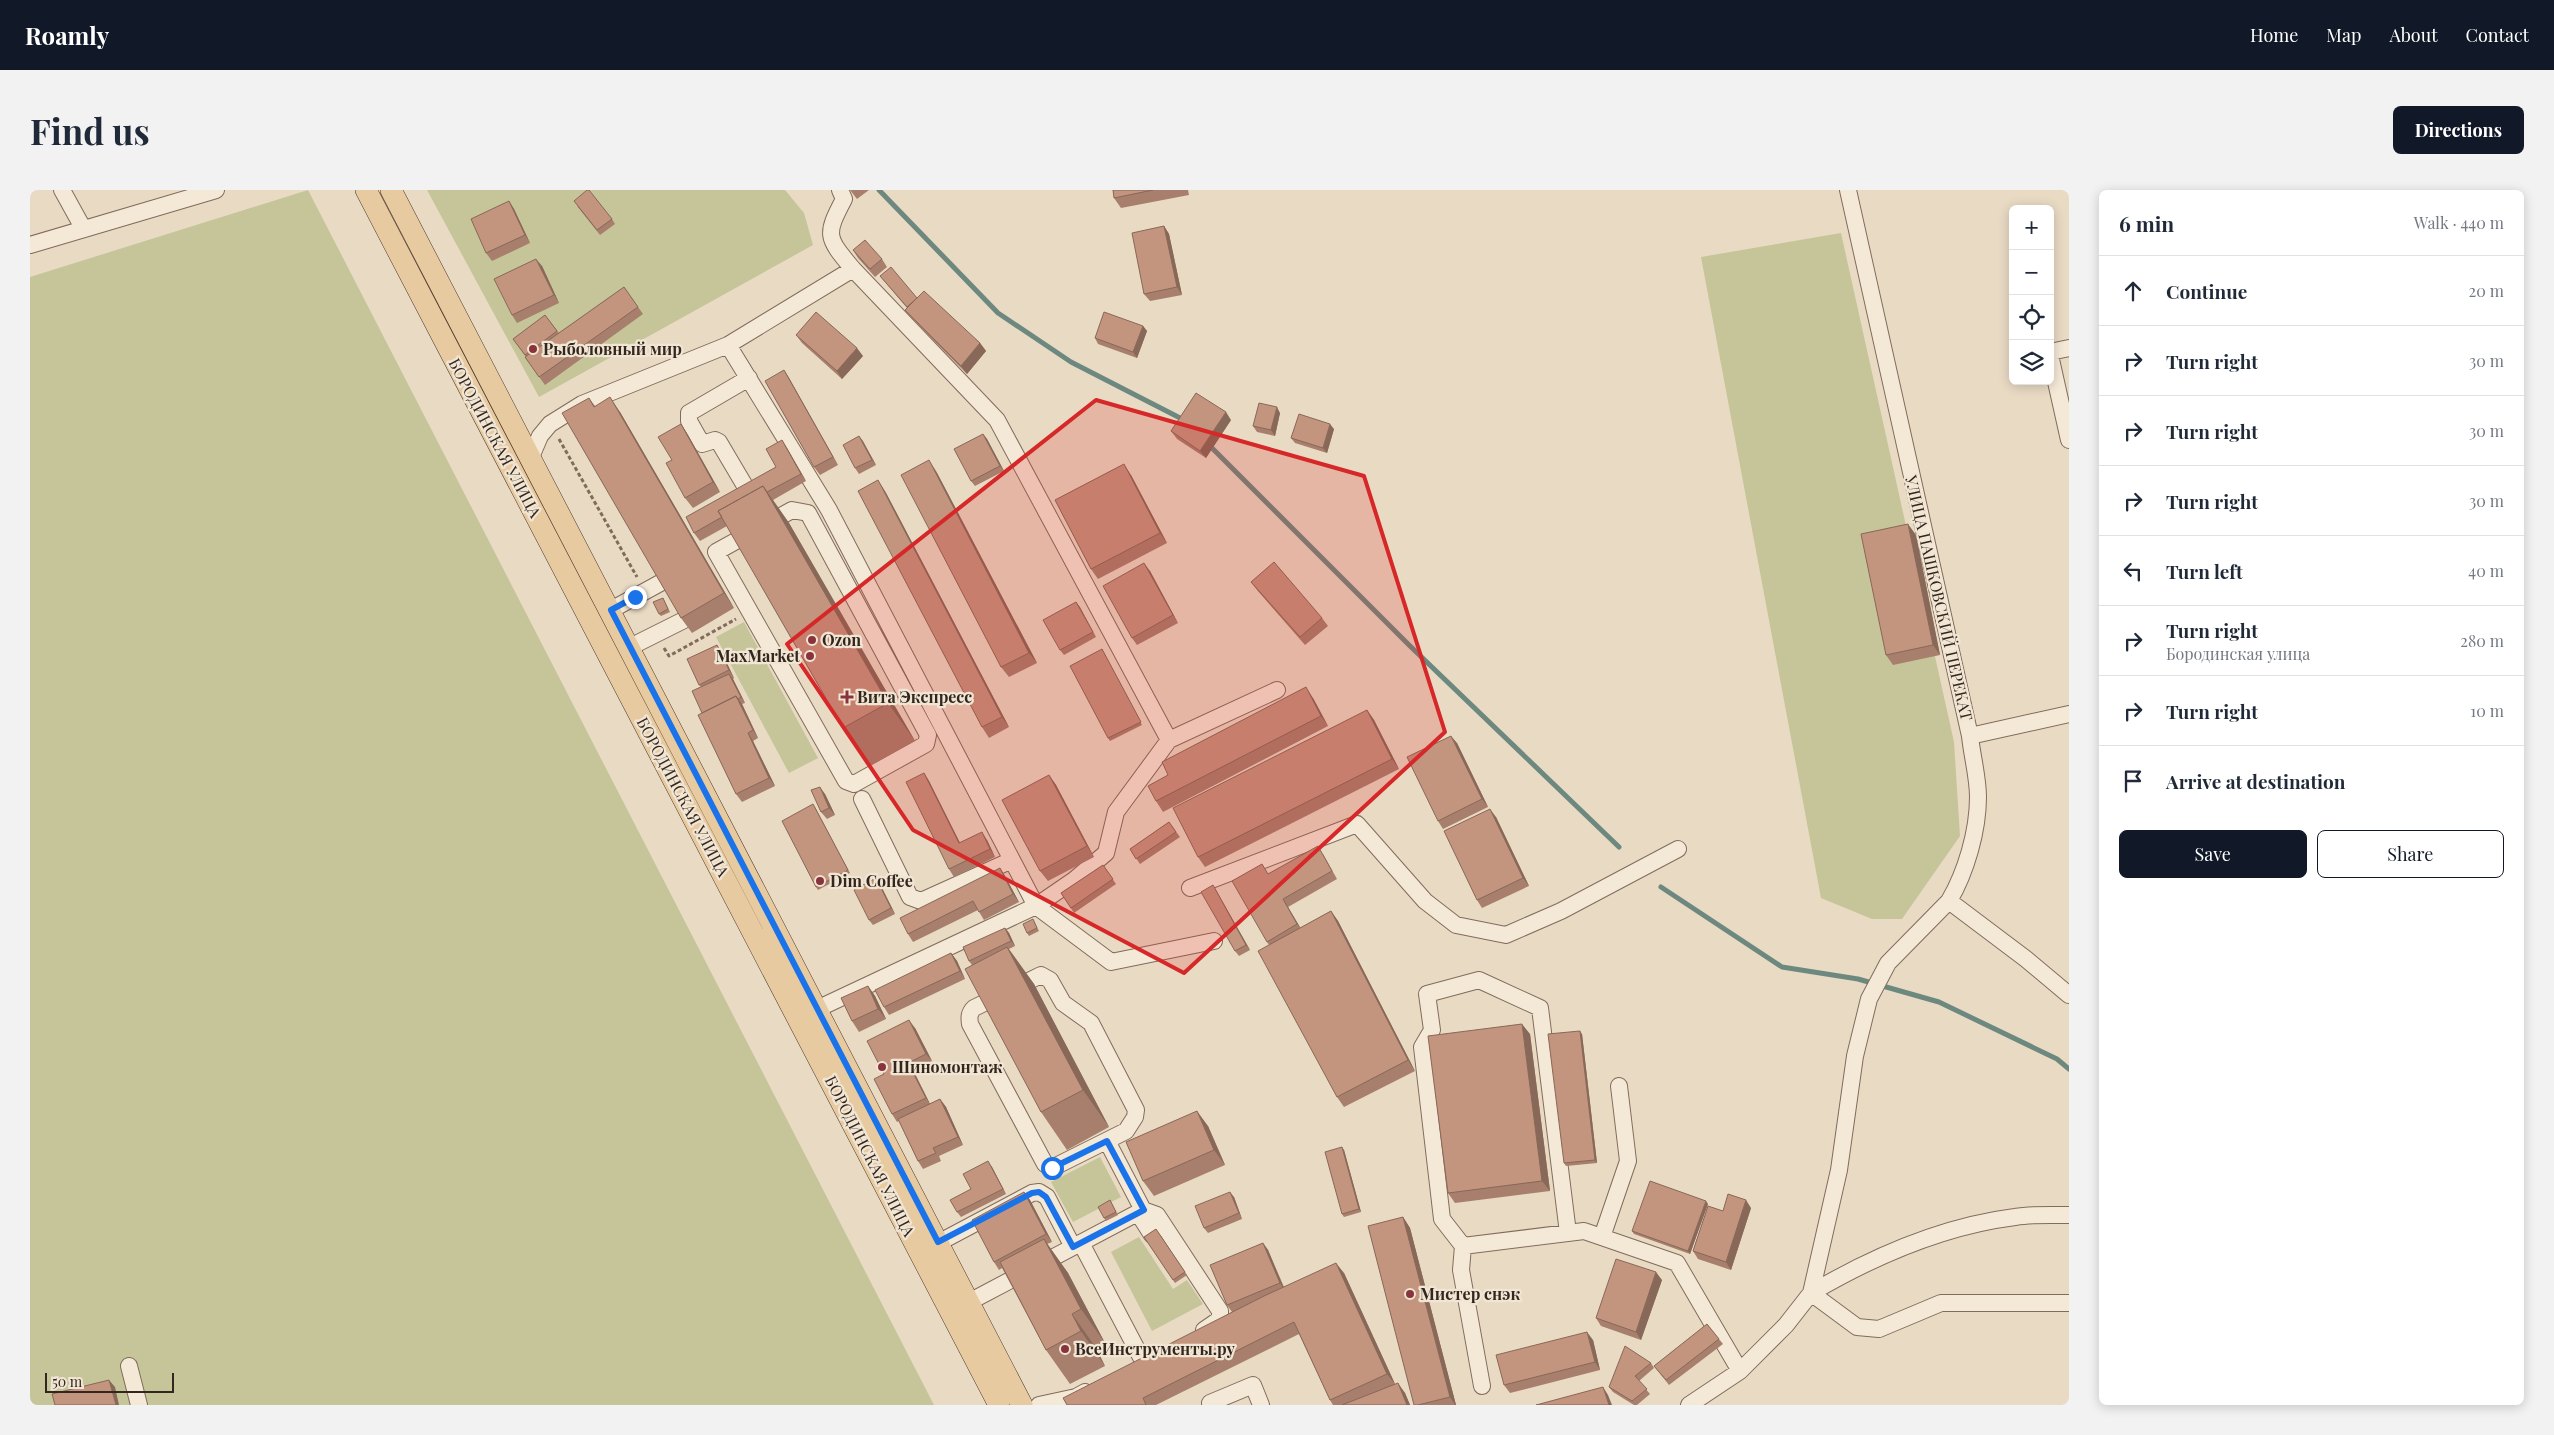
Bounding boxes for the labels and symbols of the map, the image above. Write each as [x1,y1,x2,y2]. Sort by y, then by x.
place label: Рыболовный мир [543,338,682,359]
marker: Рыболовный мир [527,343,539,355]
street label: БОРОДИНСКАЯ УЛИЦА [444,354,547,522]
street label: УЛИЦА ПАШКОВСКИЙ ПЕРЕКАТ [1901,472,1978,723]
route end [624,586,647,609]
place label: Ozon [822,629,861,650]
marker: Ozon [806,634,818,646]
place label: MaxMarket [716,645,800,666]
marker: MaxMarket [804,650,816,662]
place label: Вита Экспресс [857,686,972,707]
marker: Вита Экспресс [841,691,853,703]
street label: БОРОДИНСКАЯ УЛИЦА [632,713,735,881]
place label: Dim Coffee [830,870,913,891]
marker: Dim Coffee [814,875,826,887]
place label: Шиномонтаж [892,1056,1003,1077]
marker: Шиномонтаж [876,1061,888,1073]
street label: БОРОДИНСКАЯ УЛИЦА [821,1072,921,1241]
route start [1041,1157,1064,1180]
place label: Мистер снэк [1420,1283,1520,1304]
marker: Мистер снэк [1404,1288,1416,1300]
place label: ВсеИнструменты.ру [1075,1338,1235,1359]
marker: ВсеИнструменты.ру [1059,1343,1071,1355]
scale bar [45,1370,174,1393]

